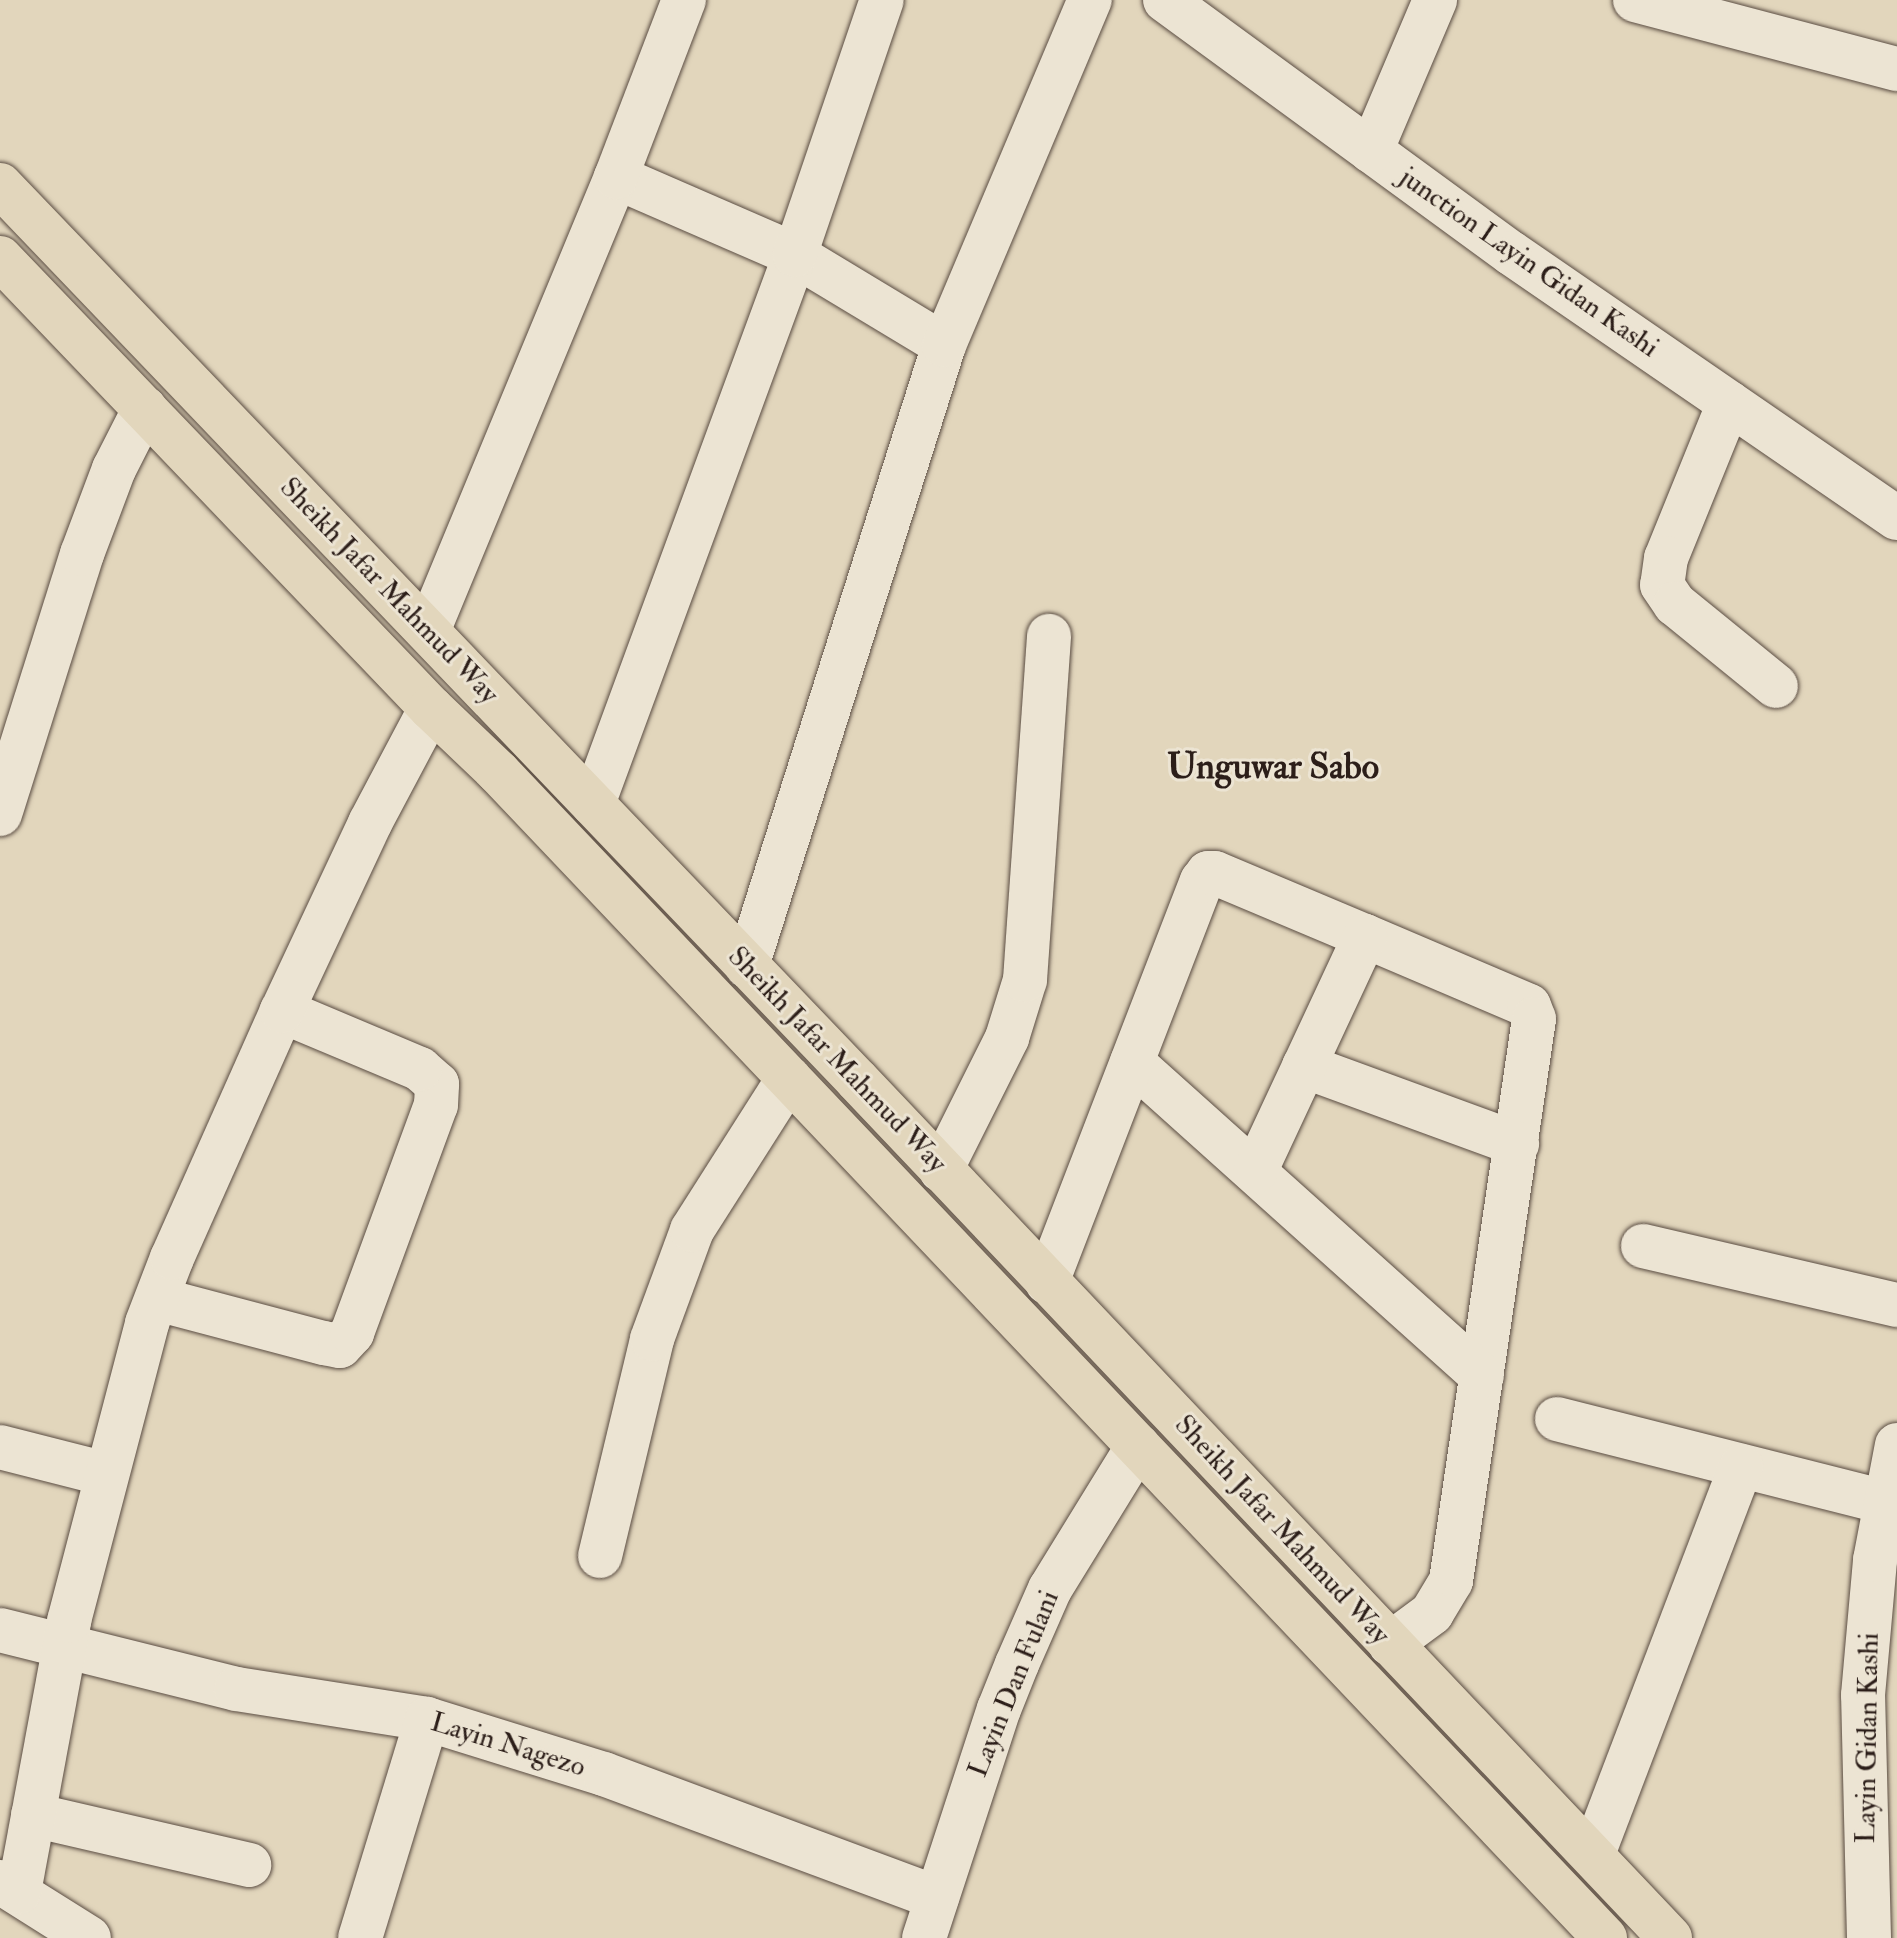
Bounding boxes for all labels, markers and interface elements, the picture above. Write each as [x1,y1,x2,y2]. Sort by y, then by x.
street label: junction Layin Gidan Kashi [1393,161,1665,365]
street label: Sheikh Jafar Mahmud Way [272,471,506,711]
district label: Unguwar Sabo [1167,745,1379,789]
street label: Sheikh Jafar Mahmud Way [720,940,954,1180]
street label: Sheikh Jafar Mahmud Way [1167,1409,1397,1651]
street label: Layin Dan Fulani [961,1586,1067,1782]
street label: Layin Gidan Kashi [1849,1632,1887,1844]
street label: Layin Nagezo [427,1706,589,1784]

